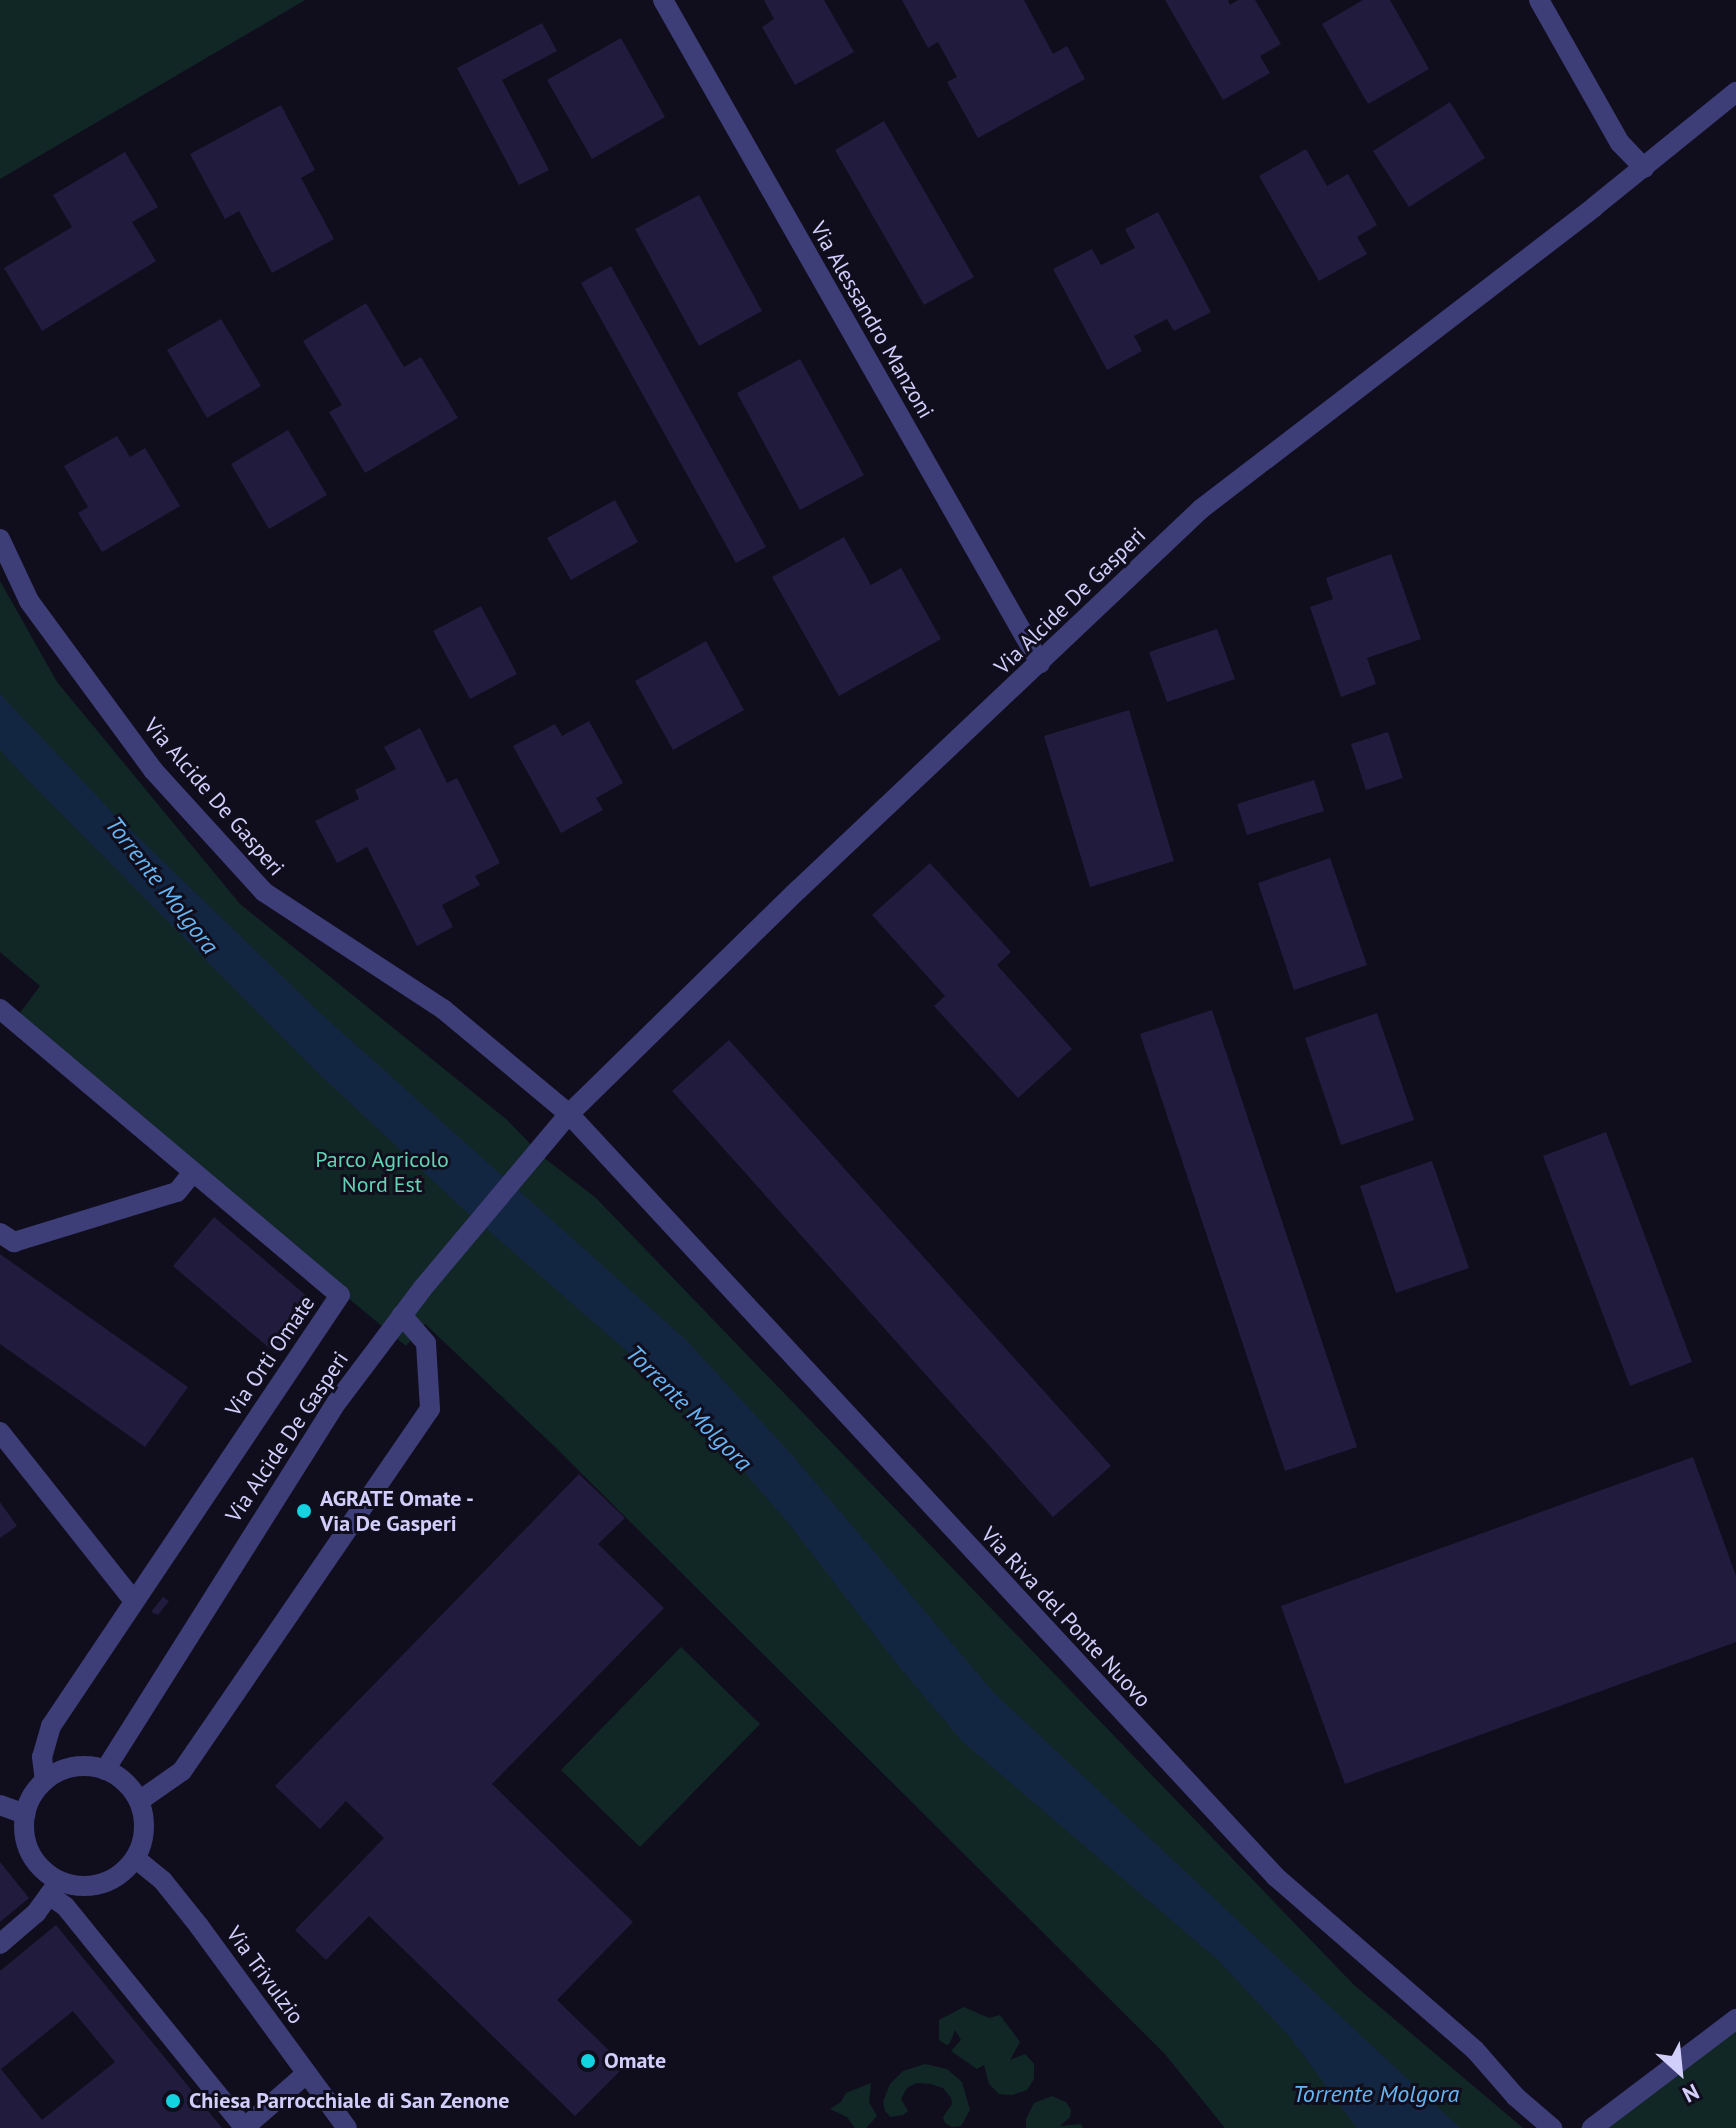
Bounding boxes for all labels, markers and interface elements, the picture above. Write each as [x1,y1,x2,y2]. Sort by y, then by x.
street label: Via Alessandro Manzoni [805,217,939,423]
street label: Via Alcide De Gasperi [989,522,1151,680]
street label: Via Alcide De Gasperi [138,713,290,881]
water label: Torrente Molgora [99,811,225,959]
park label: Parco Agricolo Nord Est [315,1146,449,1198]
street label: Via Orti Omate [220,1291,320,1421]
water label: Torrente Molgora [620,1339,758,1477]
street label: Via Alcide De Gasperi [220,1346,354,1528]
place label: AGRATE Omate - Via De Gasperi [320,1485,475,1536]
marker: AGRATE Omate - Via De Gasperi [295,1502,313,1520]
street label: Via Riva del Ponte Nuovo [976,1521,1156,1713]
street label: Via Trivulzio [221,1921,309,2029]
north arrow [1640,2032,1720,2112]
place label: Omate [604,2048,666,2074]
marker: Omate [579,2052,597,2070]
text: N [1678,2078,1704,2109]
water label: Torrente Molgora [1293,2080,1459,2108]
place label: Chiesa Parrocchiale di San Zenone [189,2088,510,2114]
marker: Chiesa Parrocchiale di San Zenone [164,2092,182,2110]

